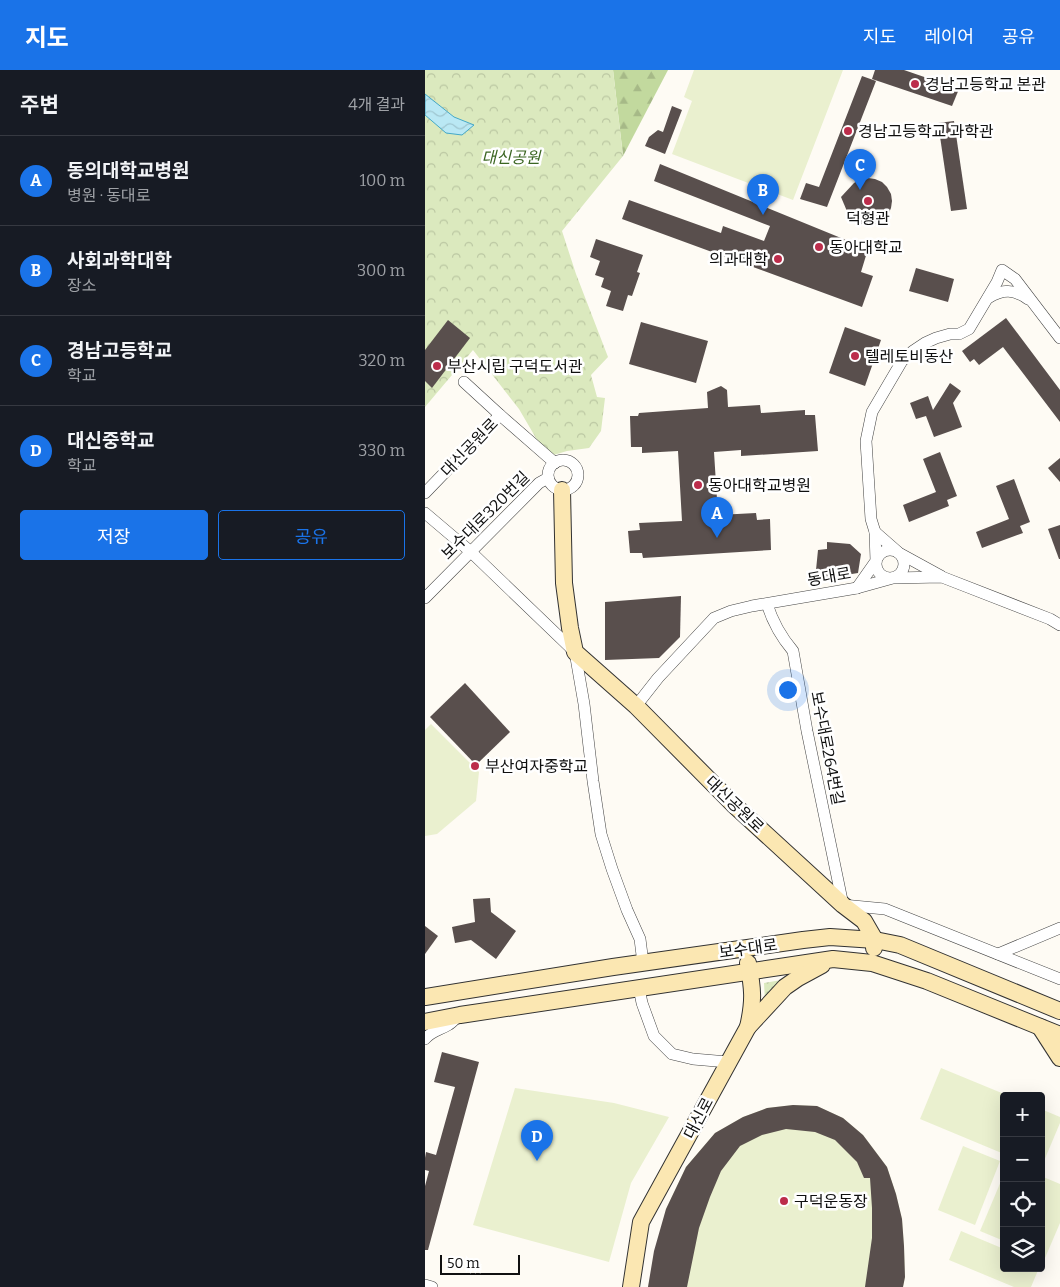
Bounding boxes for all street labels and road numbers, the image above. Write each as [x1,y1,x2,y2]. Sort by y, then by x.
street label: 대신공원로 [437,414,502,480]
street label: 보수대로320번길 [437,467,533,563]
street label: 동대로 [806,563,853,590]
street label: 보수대로264번길 [807,689,848,807]
street label: 대신공원로 [702,772,768,837]
street label: 보수대로 [718,935,779,962]
street label: 대신로 [680,1094,717,1142]

